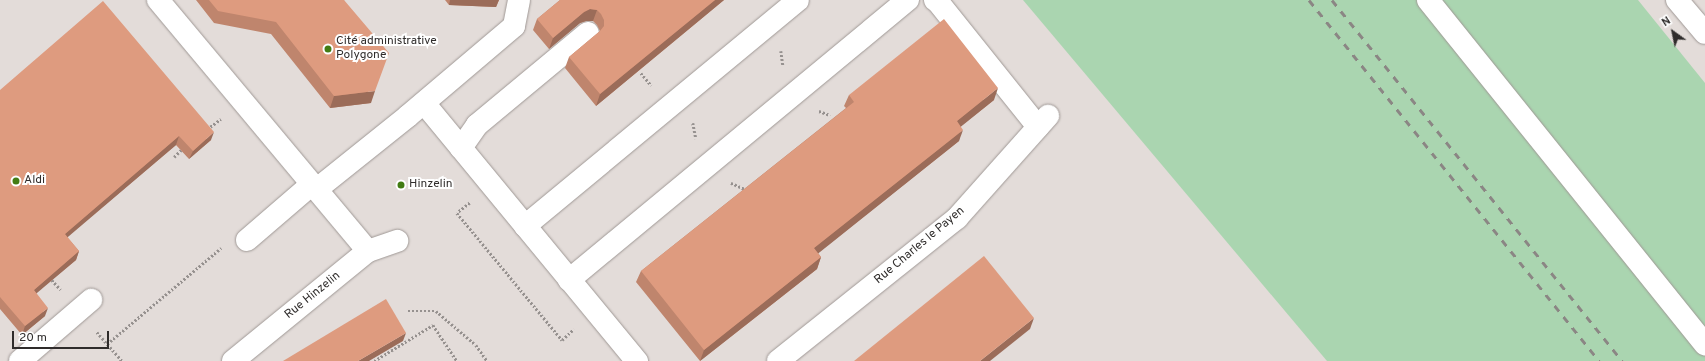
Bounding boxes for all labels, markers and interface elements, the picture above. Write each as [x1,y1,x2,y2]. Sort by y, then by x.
north arrow [1653,12,1693,52]
text: N [1659,14,1674,30]
place label: Cité administrative Polygone [336,35,437,63]
marker: Cité administrative Polygone [323,44,333,54]
place label: Aldi [24,174,45,188]
marker: Aldi [11,176,21,186]
place label: Hinzelin [409,178,453,192]
marker: Hinzelin [396,180,406,190]
street label: Rue Charles le Payen [872,204,968,288]
street label: Rue Hinzelin [282,269,344,323]
scale bar [14,323,111,349]
text: 20 m [19,330,47,346]

